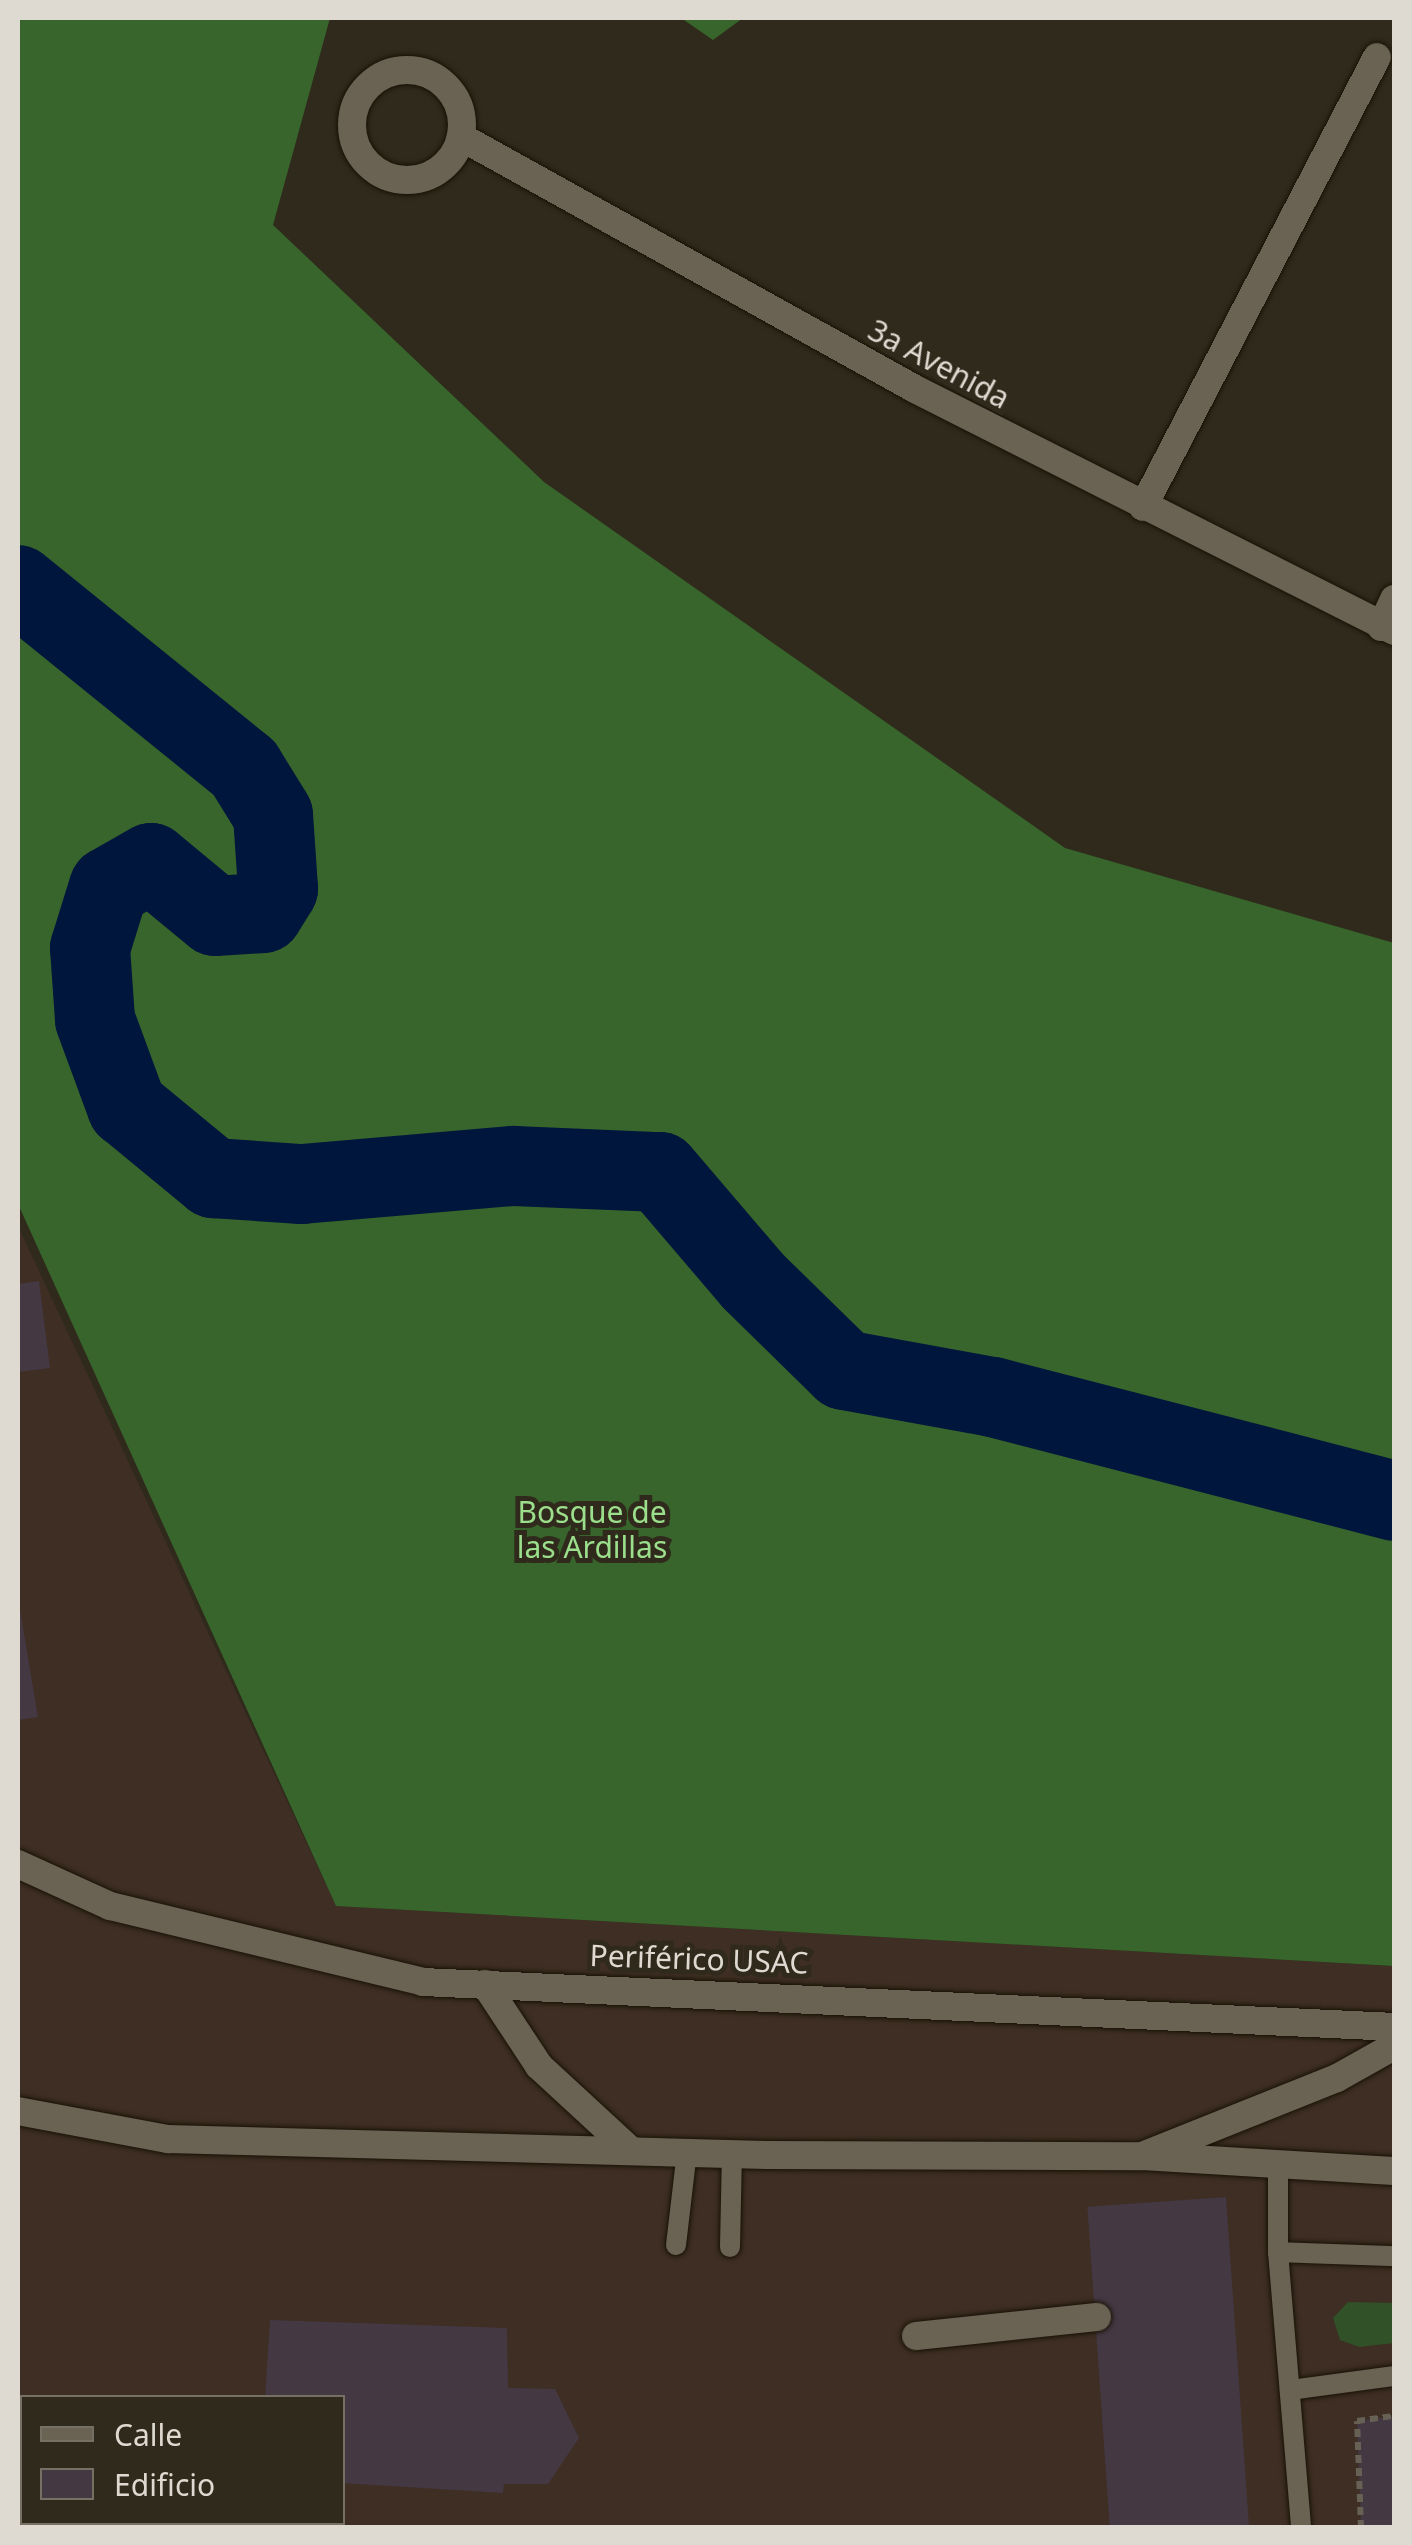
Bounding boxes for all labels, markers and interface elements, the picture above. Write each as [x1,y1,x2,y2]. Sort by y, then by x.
street label: 3a Avenida [862,312,1016,416]
park label: Bosque de las Ardillas [517,1494,667,1564]
street label: Periférico USAC [589,1937,809,1981]
legend [20,2395,345,2525]
text: Calle [114,2414,182,2455]
text: Edificio [114,2464,215,2505]

